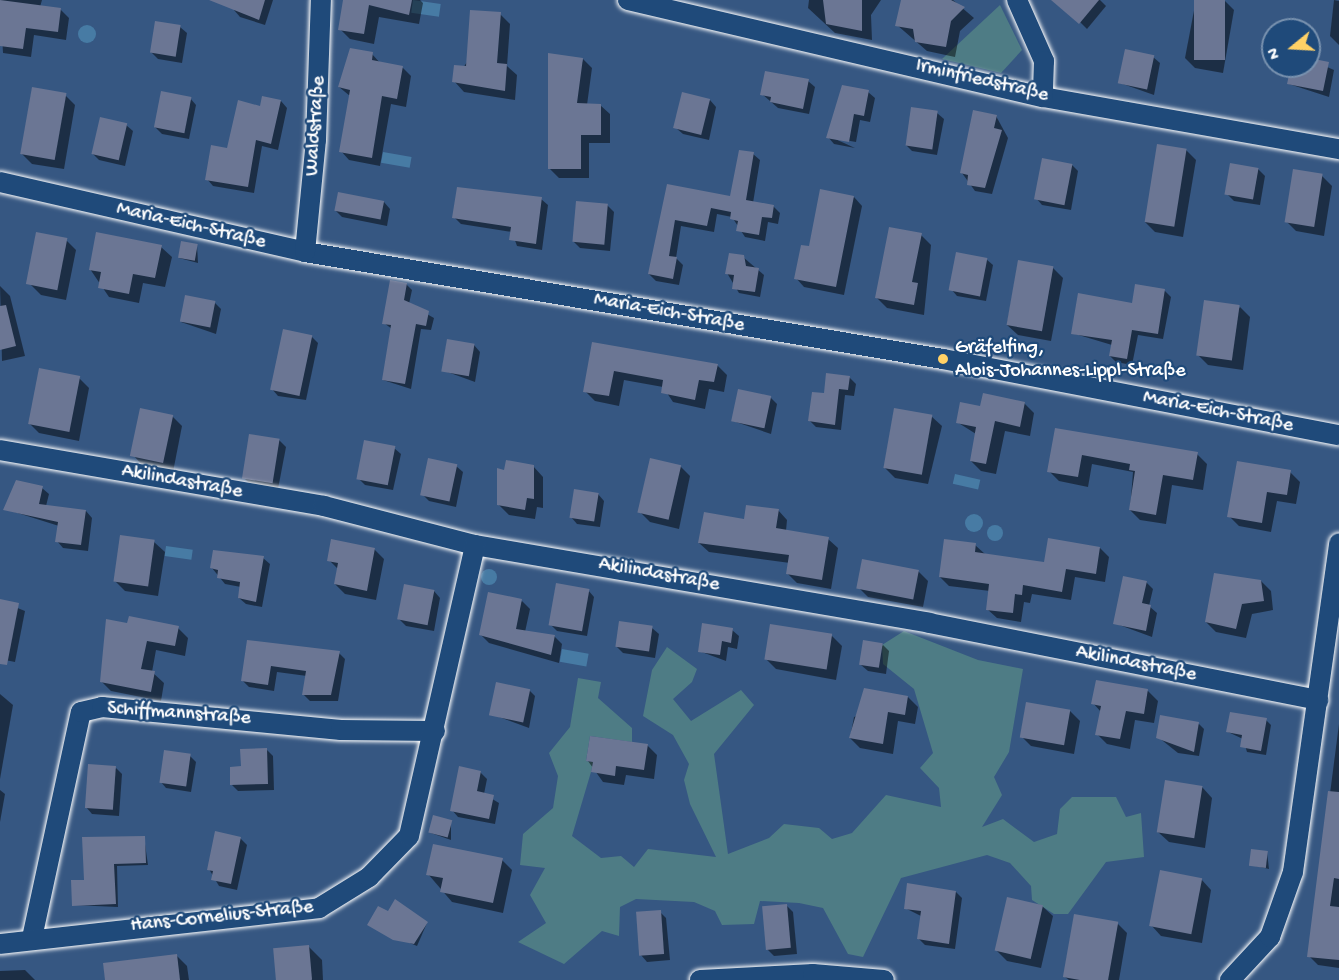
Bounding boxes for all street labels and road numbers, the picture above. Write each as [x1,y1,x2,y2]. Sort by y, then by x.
street label: Irminfriedstraße [913,54,1051,108]
street label: Waldstraße [301,75,331,177]
street label: Maria-Eich-Straße [114,197,268,255]
street label: Maria-Eich-Straße [592,288,746,338]
street label: Maria-Eich-Straße [1141,386,1295,438]
street label: Akilindastraße [120,460,244,504]
street label: Akilindastraße [597,553,721,597]
street label: Akilindastraße [1074,641,1198,687]
street label: Schiffmannstraße [106,697,252,731]
street label: Hans-Cornelius-Straße [129,895,315,939]

